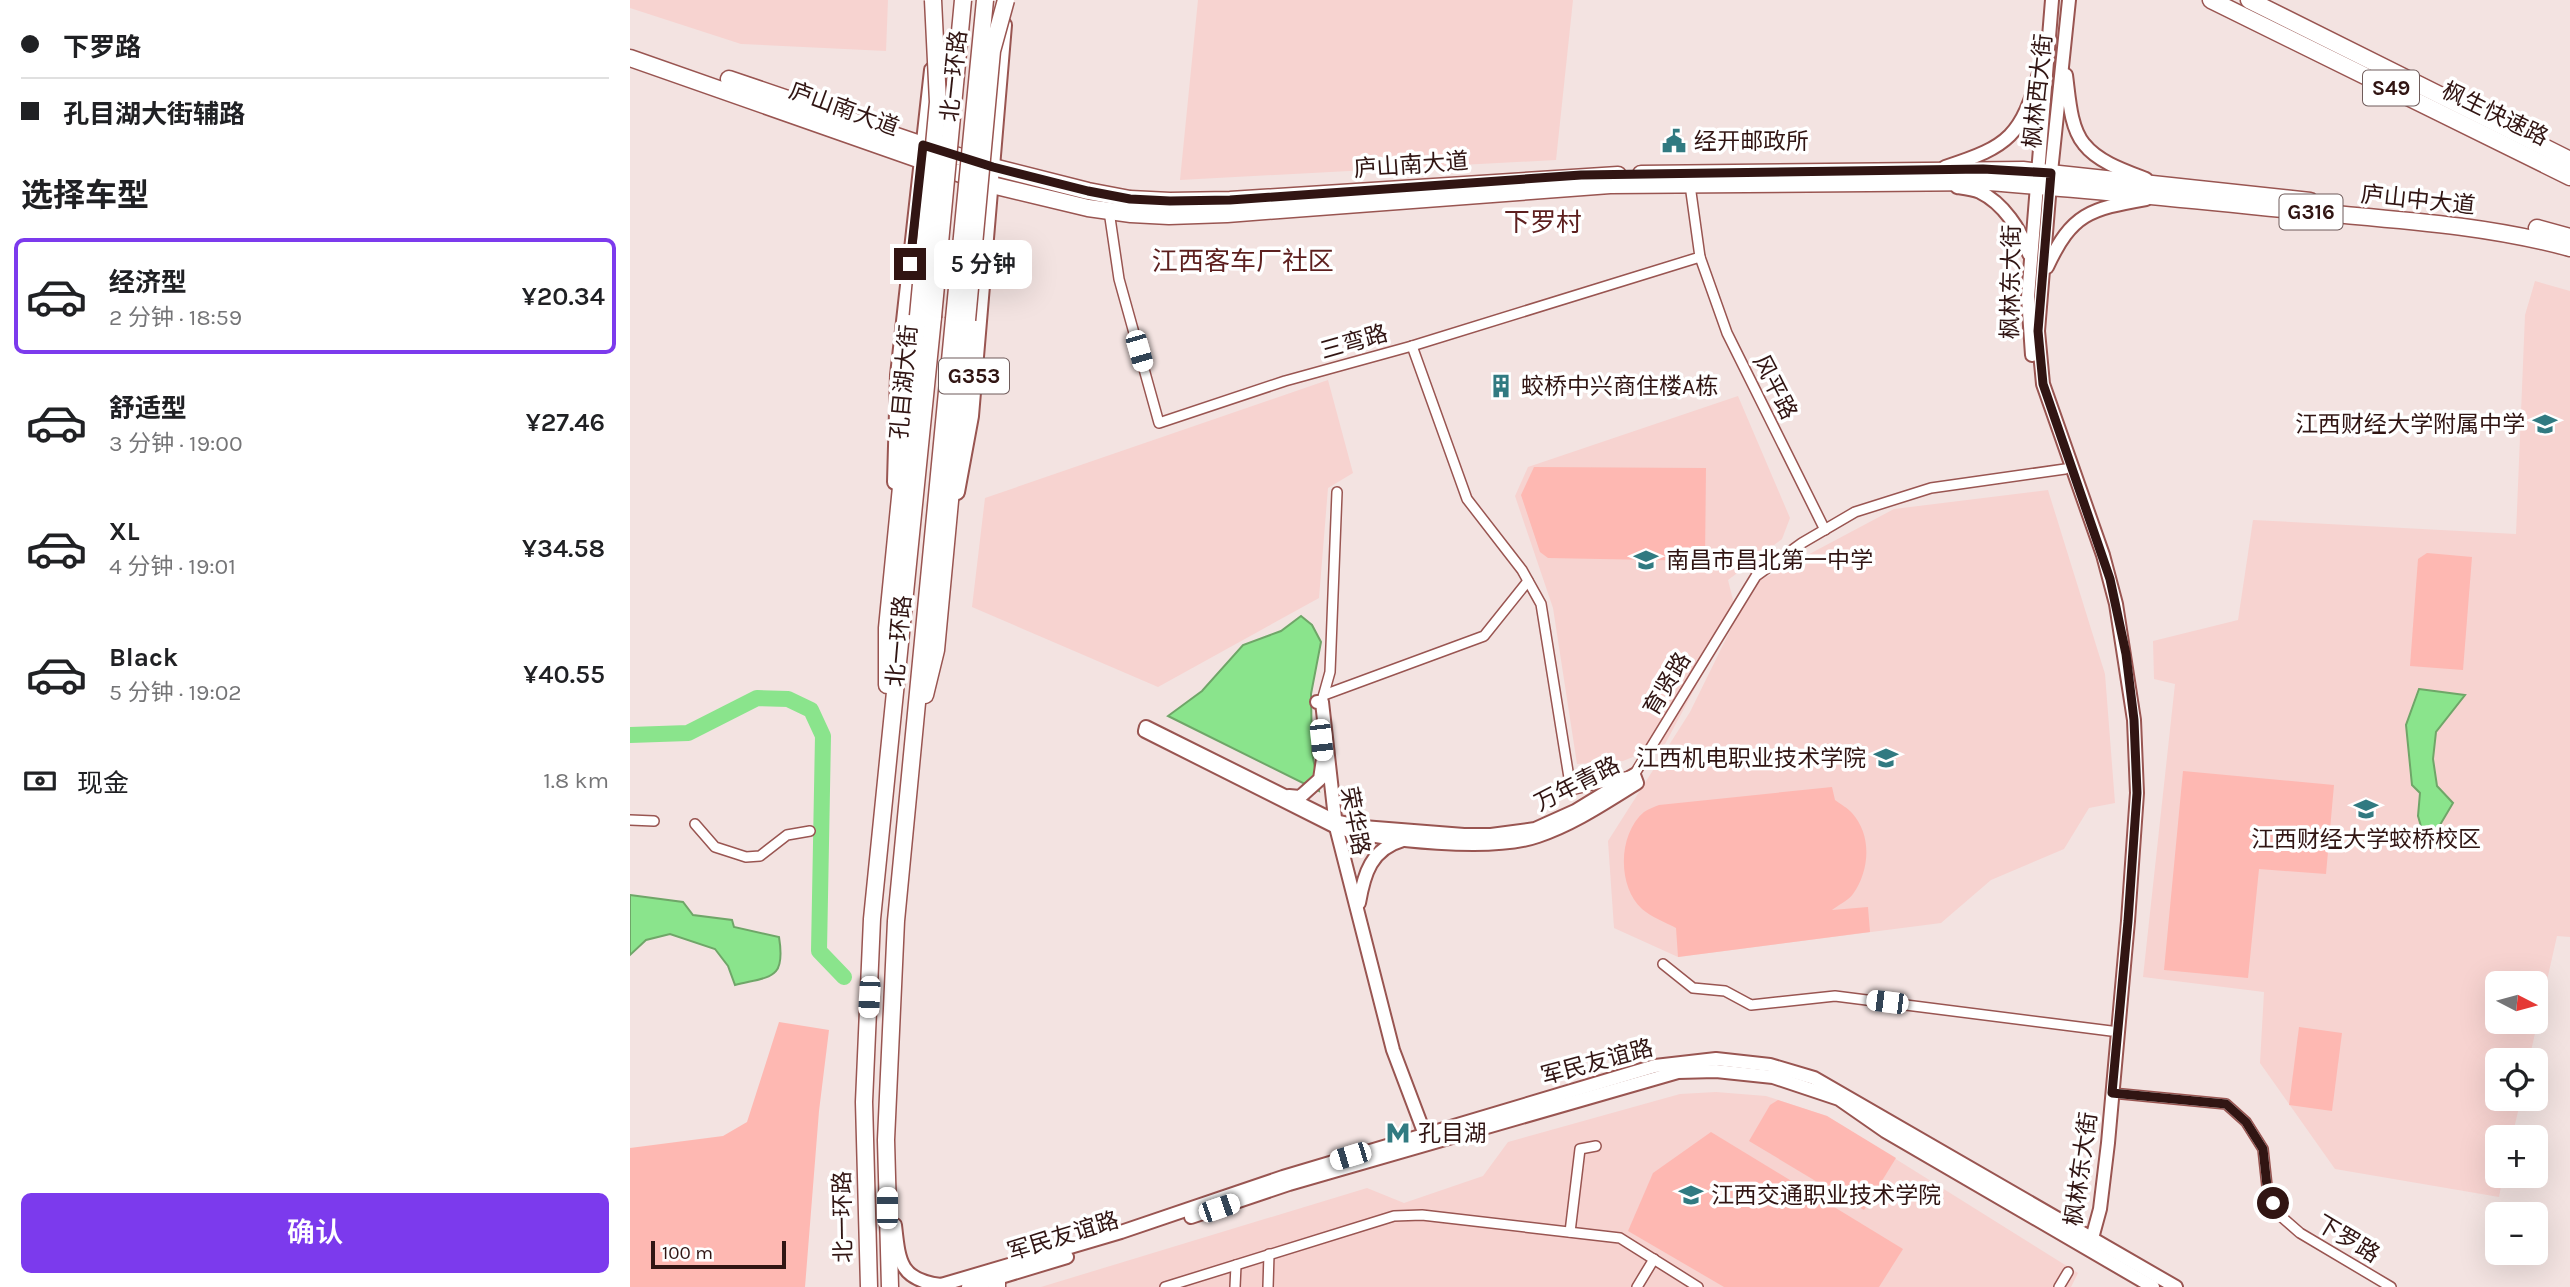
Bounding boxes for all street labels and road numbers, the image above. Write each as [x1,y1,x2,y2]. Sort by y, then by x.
street label: 北一环路 [936,29,972,123]
street label: 枫林西大街 [2019,32,2057,150]
road number: S49 [2363,70,2419,106]
street label: 庐山南大道 [785,77,903,141]
street label: 枫生快速路 [2437,77,2553,151]
street label: 庐山南大道 [1353,148,1469,182]
street label: 庐山中大道 [2359,181,2477,219]
road number: G316 [2280,194,2342,230]
street label: 枫林东大街 [1996,224,2026,340]
street label: 三弯路 [1317,320,1391,364]
street label: 孔目湖大街 [886,324,922,440]
street label: 风平路 [1747,350,1803,424]
road number: G353 [939,358,1009,394]
street label: 北一环路 [882,594,916,688]
street label: 育贤路 [1638,647,1696,721]
street label: 万年青路 [1530,751,1624,817]
street label: 荣华路 [1335,785,1375,857]
street label: 军民友谊路 [1538,1034,1656,1090]
street label: 枫林东大街 [2060,1110,2102,1228]
street label: 北一环路 [829,1171,857,1263]
street label: 军民友谊路 [1004,1206,1122,1266]
street label: 下罗路 [2311,1210,2385,1268]

